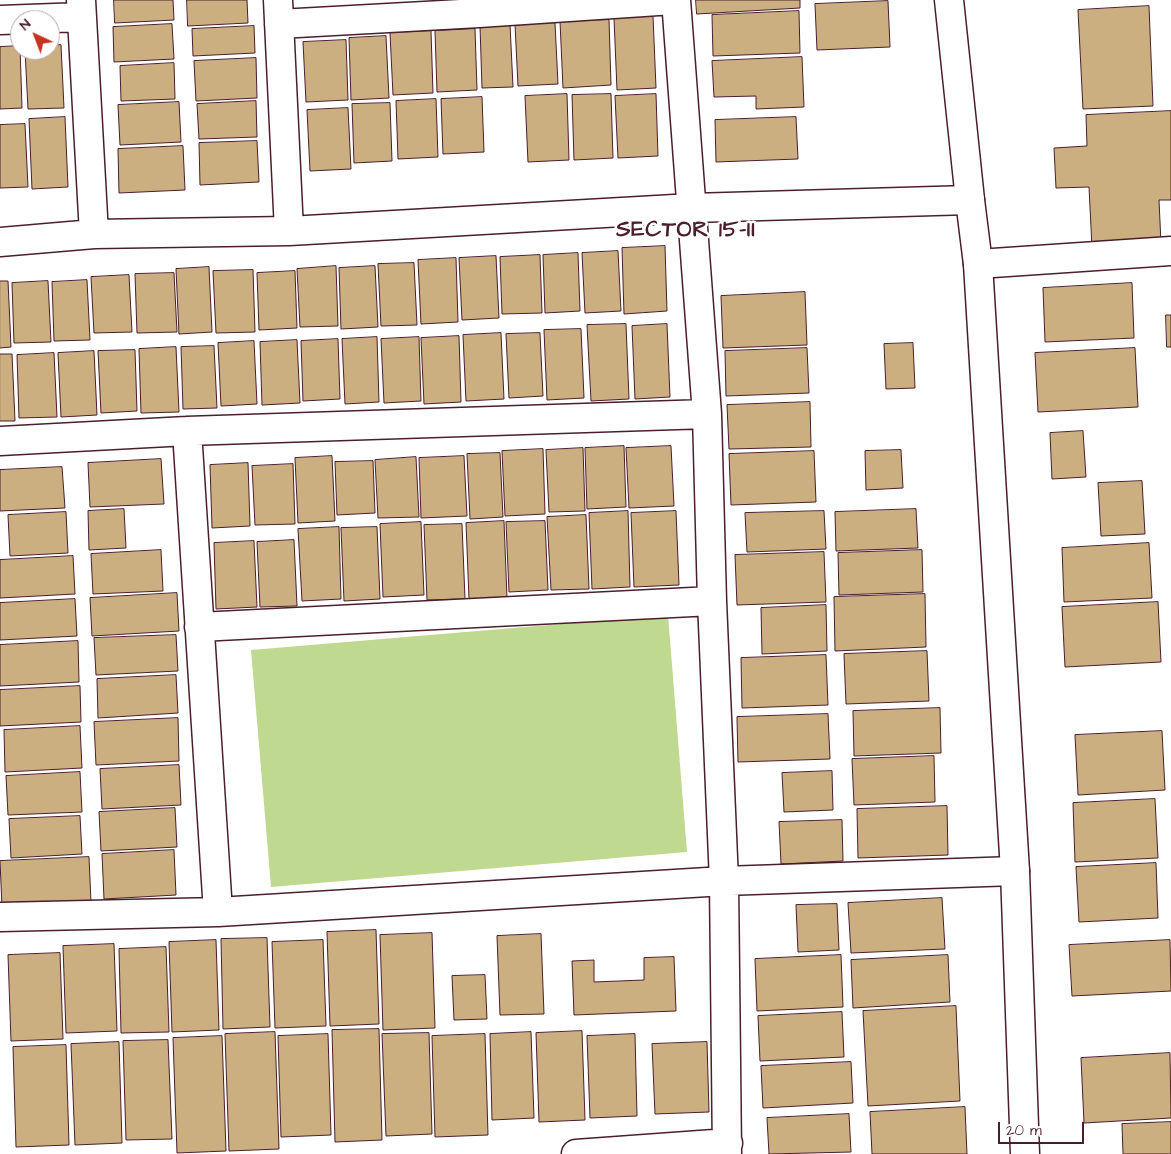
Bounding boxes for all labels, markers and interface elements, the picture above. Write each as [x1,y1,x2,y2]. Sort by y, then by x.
north arrow [10,10,60,60]
text: N [15,14,35,35]
district label: SECTOR 15-II [615,218,757,244]
scale bar [1001,1112,1087,1144]
text: 20 m [1006,1120,1042,1141]

